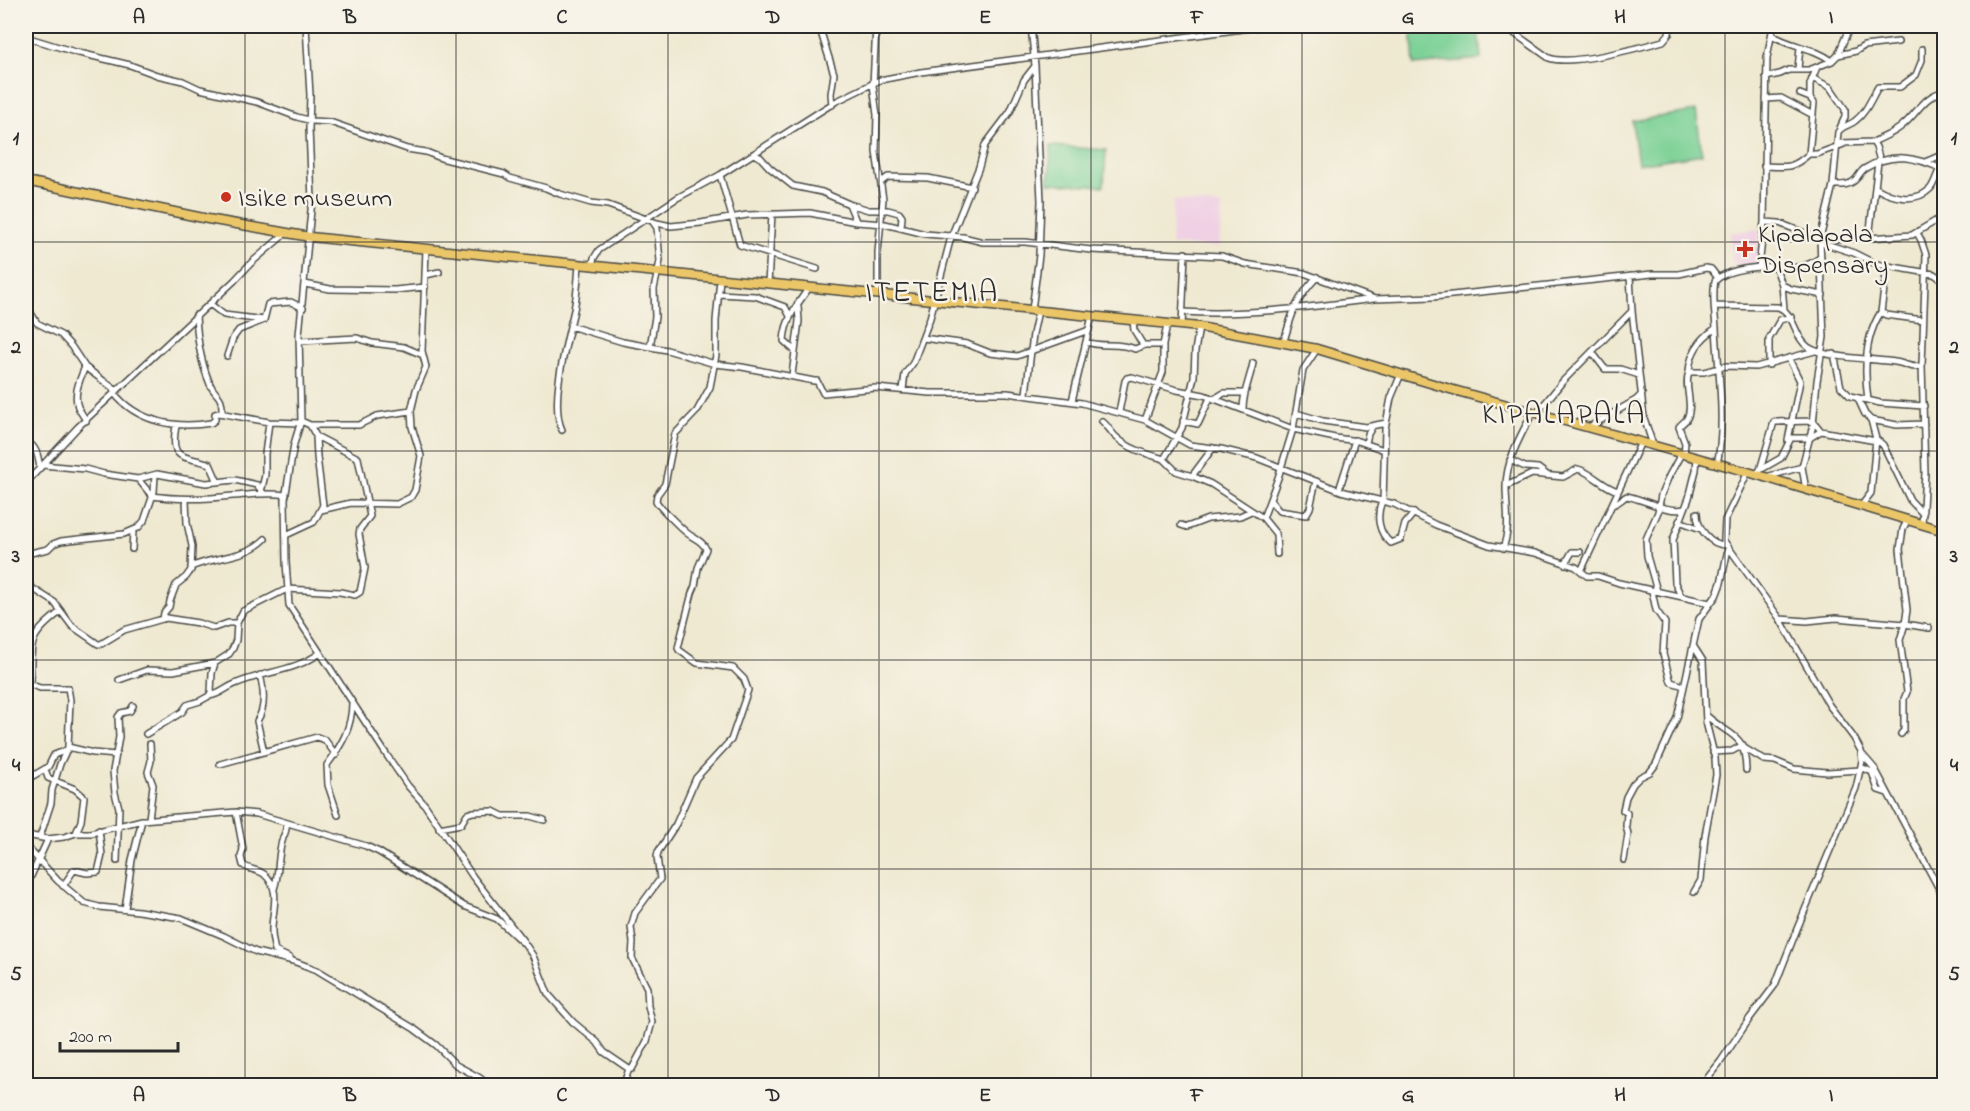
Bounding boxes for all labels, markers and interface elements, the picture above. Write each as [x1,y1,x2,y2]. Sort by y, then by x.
text: A [133,4,145,33]
text: B [342,4,357,33]
text: C [557,4,568,33]
text: D [765,4,780,33]
text: E [979,4,991,33]
text: F [1190,4,1204,33]
text: G [1402,4,1415,33]
text: H [1614,4,1626,33]
text: I [1829,4,1834,33]
text: 1 [13,125,20,154]
text: 1 [1951,125,1958,154]
place label: Isike museum [238,180,392,219]
marker: Isike museum [219,190,233,204]
place label: Kipalapala Dispensary [1757,216,1888,286]
marker: Kipalapala Dispensary [1736,240,1754,258]
district label: ITETEMIA [865,272,999,316]
text: 2 [10,334,21,363]
text: 2 [1948,334,1959,363]
district label: KIPALAPALA [1482,394,1646,438]
text: 3 [11,543,20,572]
text: 3 [1949,543,1958,572]
text: 4 [12,752,21,781]
text: 4 [1950,752,1959,781]
text: 5 [10,961,22,990]
text: 5 [1948,961,1960,990]
scale bar [60,1015,178,1053]
text: 200 m [69,1025,112,1051]
text: A [133,1082,145,1111]
text: B [342,1082,357,1111]
text: C [557,1082,568,1111]
text: D [765,1082,780,1111]
text: E [979,1082,991,1111]
text: F [1190,1082,1204,1111]
text: G [1402,1082,1415,1111]
text: H [1614,1082,1626,1111]
text: I [1829,1082,1834,1111]

